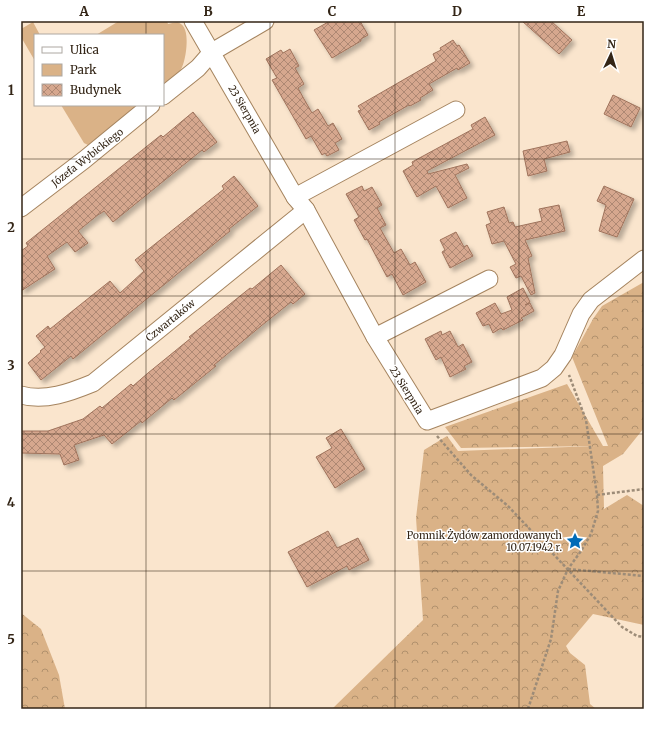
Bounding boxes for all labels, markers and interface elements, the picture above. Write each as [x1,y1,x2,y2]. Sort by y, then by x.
text: A [78,3,89,20]
text: B [203,3,213,20]
text: C [328,3,337,20]
text: D [452,3,462,20]
text: E [577,3,586,20]
legend [34,34,164,106]
north arrow [591,34,631,74]
text: N [607,37,617,51]
text: Ulica [70,42,99,57]
text: Park [70,62,97,77]
text: 1 [8,82,14,99]
text: Budynek [70,82,122,97]
street label: 23 Sierpnia [225,83,264,136]
street label: Józefa Wybickiego [48,125,126,190]
text: 2 [7,219,15,236]
street label: Czwartaków [143,296,198,344]
text: 3 [7,357,15,374]
street label: 23 Sierpnia [387,364,427,417]
text: 4 [7,494,16,511]
place label: Pomnik Żydów zamordowanych 10.07.1942 r. [407,528,562,554]
place icon: Pomnik Żydów zamordowanych 10.07.1942 r. [565,531,585,551]
text: 5 [7,631,15,648]

